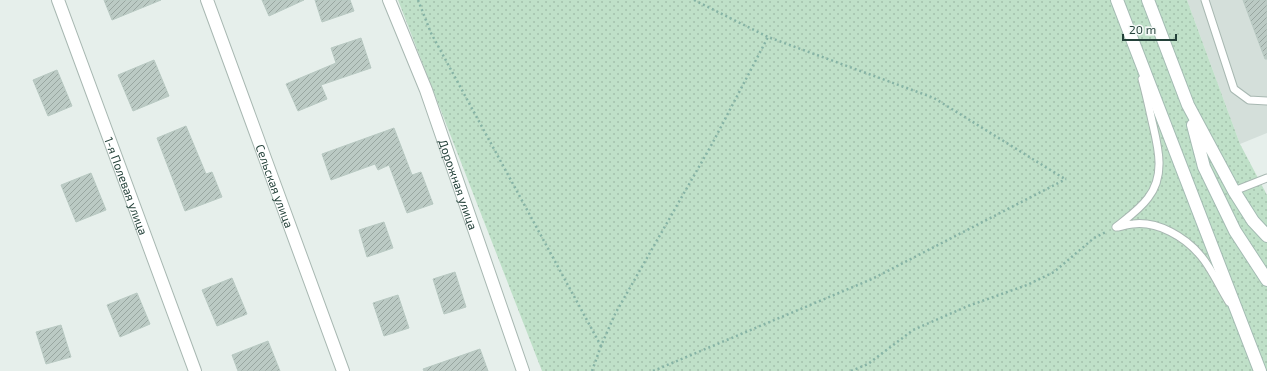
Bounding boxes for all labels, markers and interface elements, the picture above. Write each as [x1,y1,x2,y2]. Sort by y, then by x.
scale bar [1123,16,1176,42]
text: 20 m [1129,22,1156,36]
street label: 1-я Полевая улица [102,135,151,237]
street label: Дорожная улица [436,137,481,231]
street label: Сельская улица [253,142,297,230]

